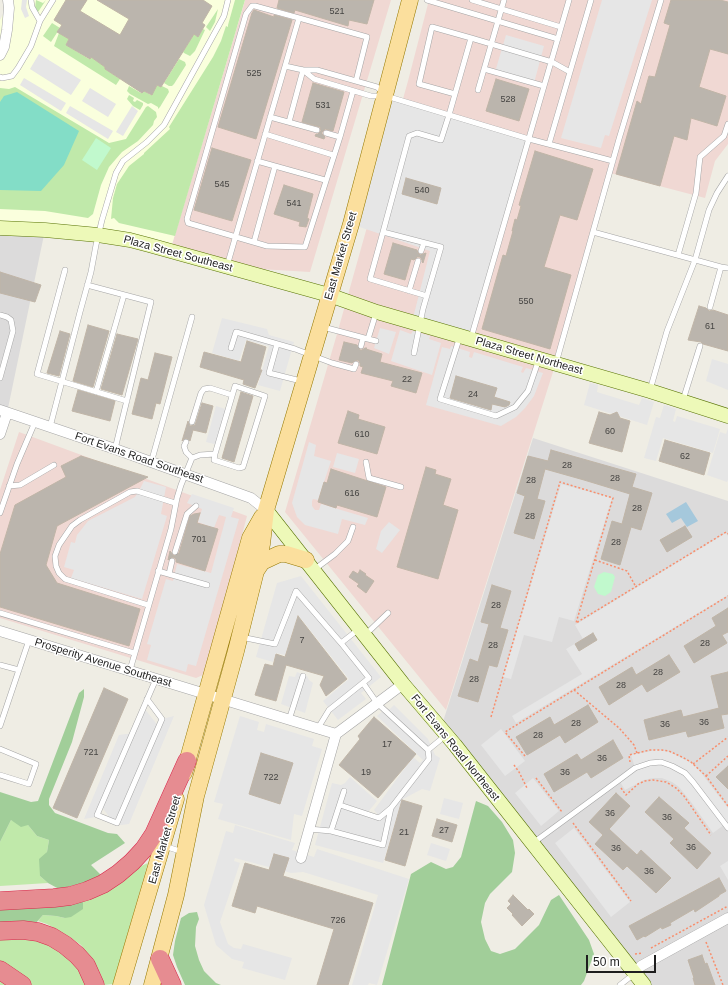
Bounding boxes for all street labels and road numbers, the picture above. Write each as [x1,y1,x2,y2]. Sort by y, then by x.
street label: East Market Street [322,210,360,302]
street label: Plaza Street Southeast [122,233,234,275]
street label: Plaza Street Northeast [474,334,584,378]
street label: Fort Evans Road Southeast [73,430,205,486]
street label: Prosperity Avenue Southeast [33,636,173,690]
street label: Fort Evans Road Northeast [408,692,502,804]
street label: East Market Street [146,794,184,886]

